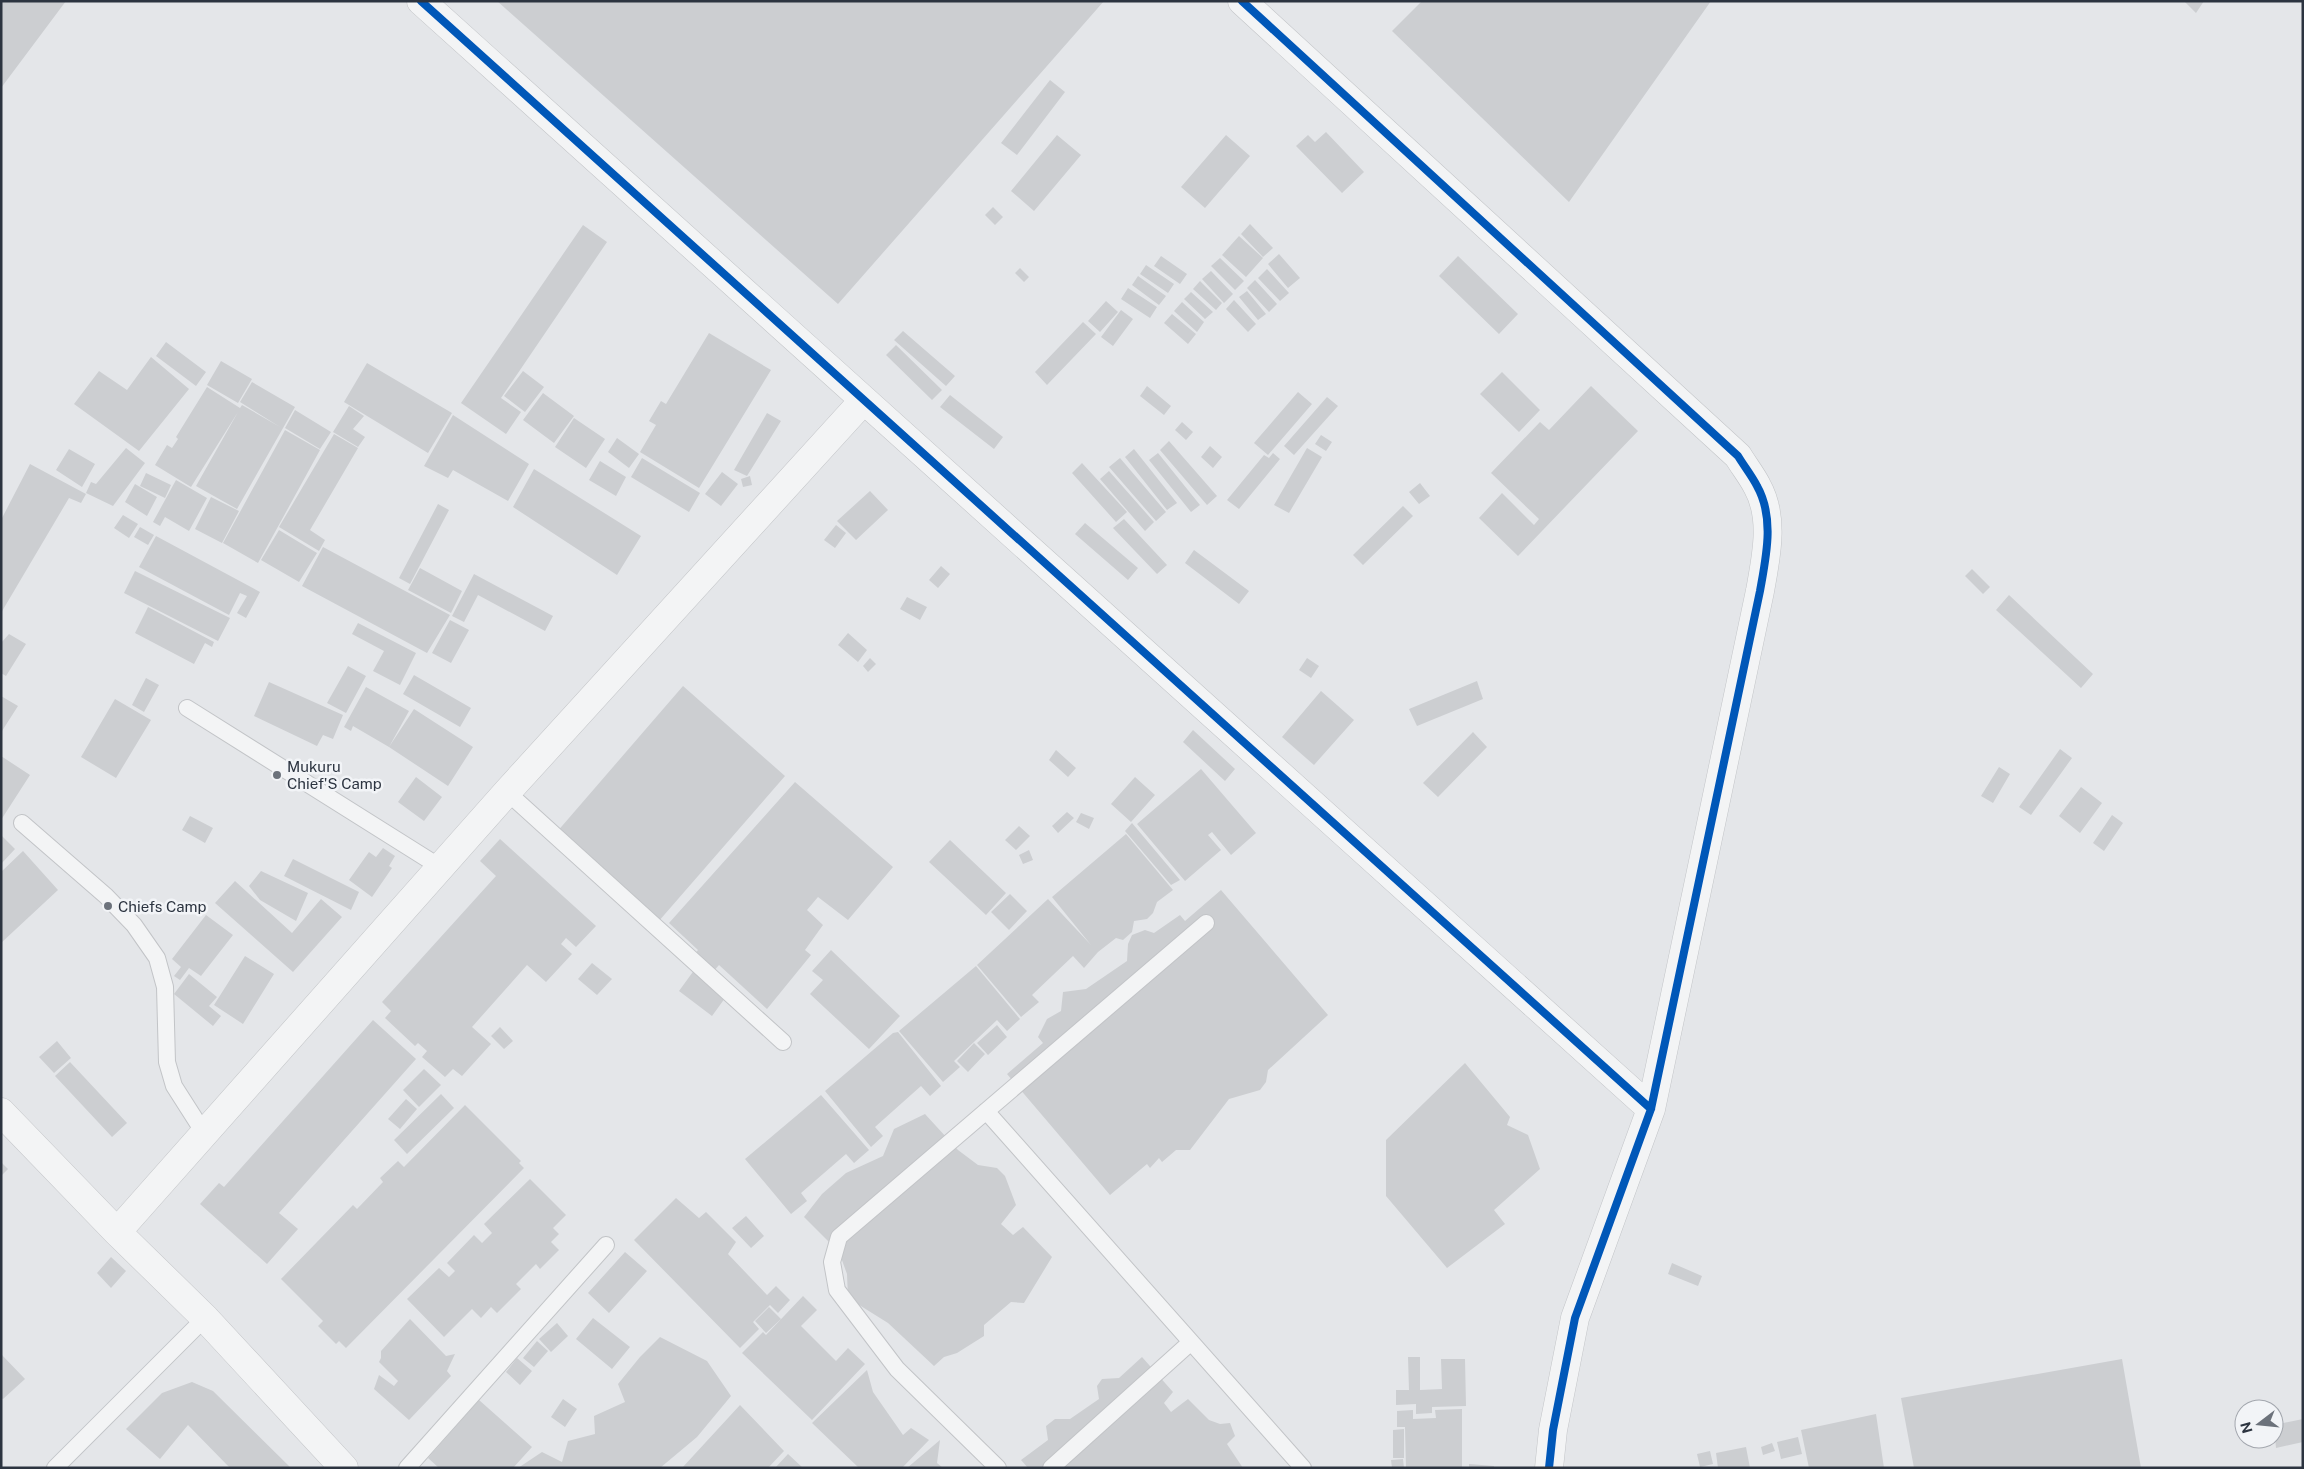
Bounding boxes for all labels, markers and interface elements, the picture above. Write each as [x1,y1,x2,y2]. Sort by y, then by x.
place label: Mukuru Chief'S Camp [287,758,382,792]
marker: Mukuru Chief'S Camp [271,769,283,781]
place label: Chiefs Camp [118,898,206,915]
marker: Chiefs Camp [102,900,114,912]
north arrow [2234,1399,2284,1449]
text: N [2237,1420,2256,1435]

